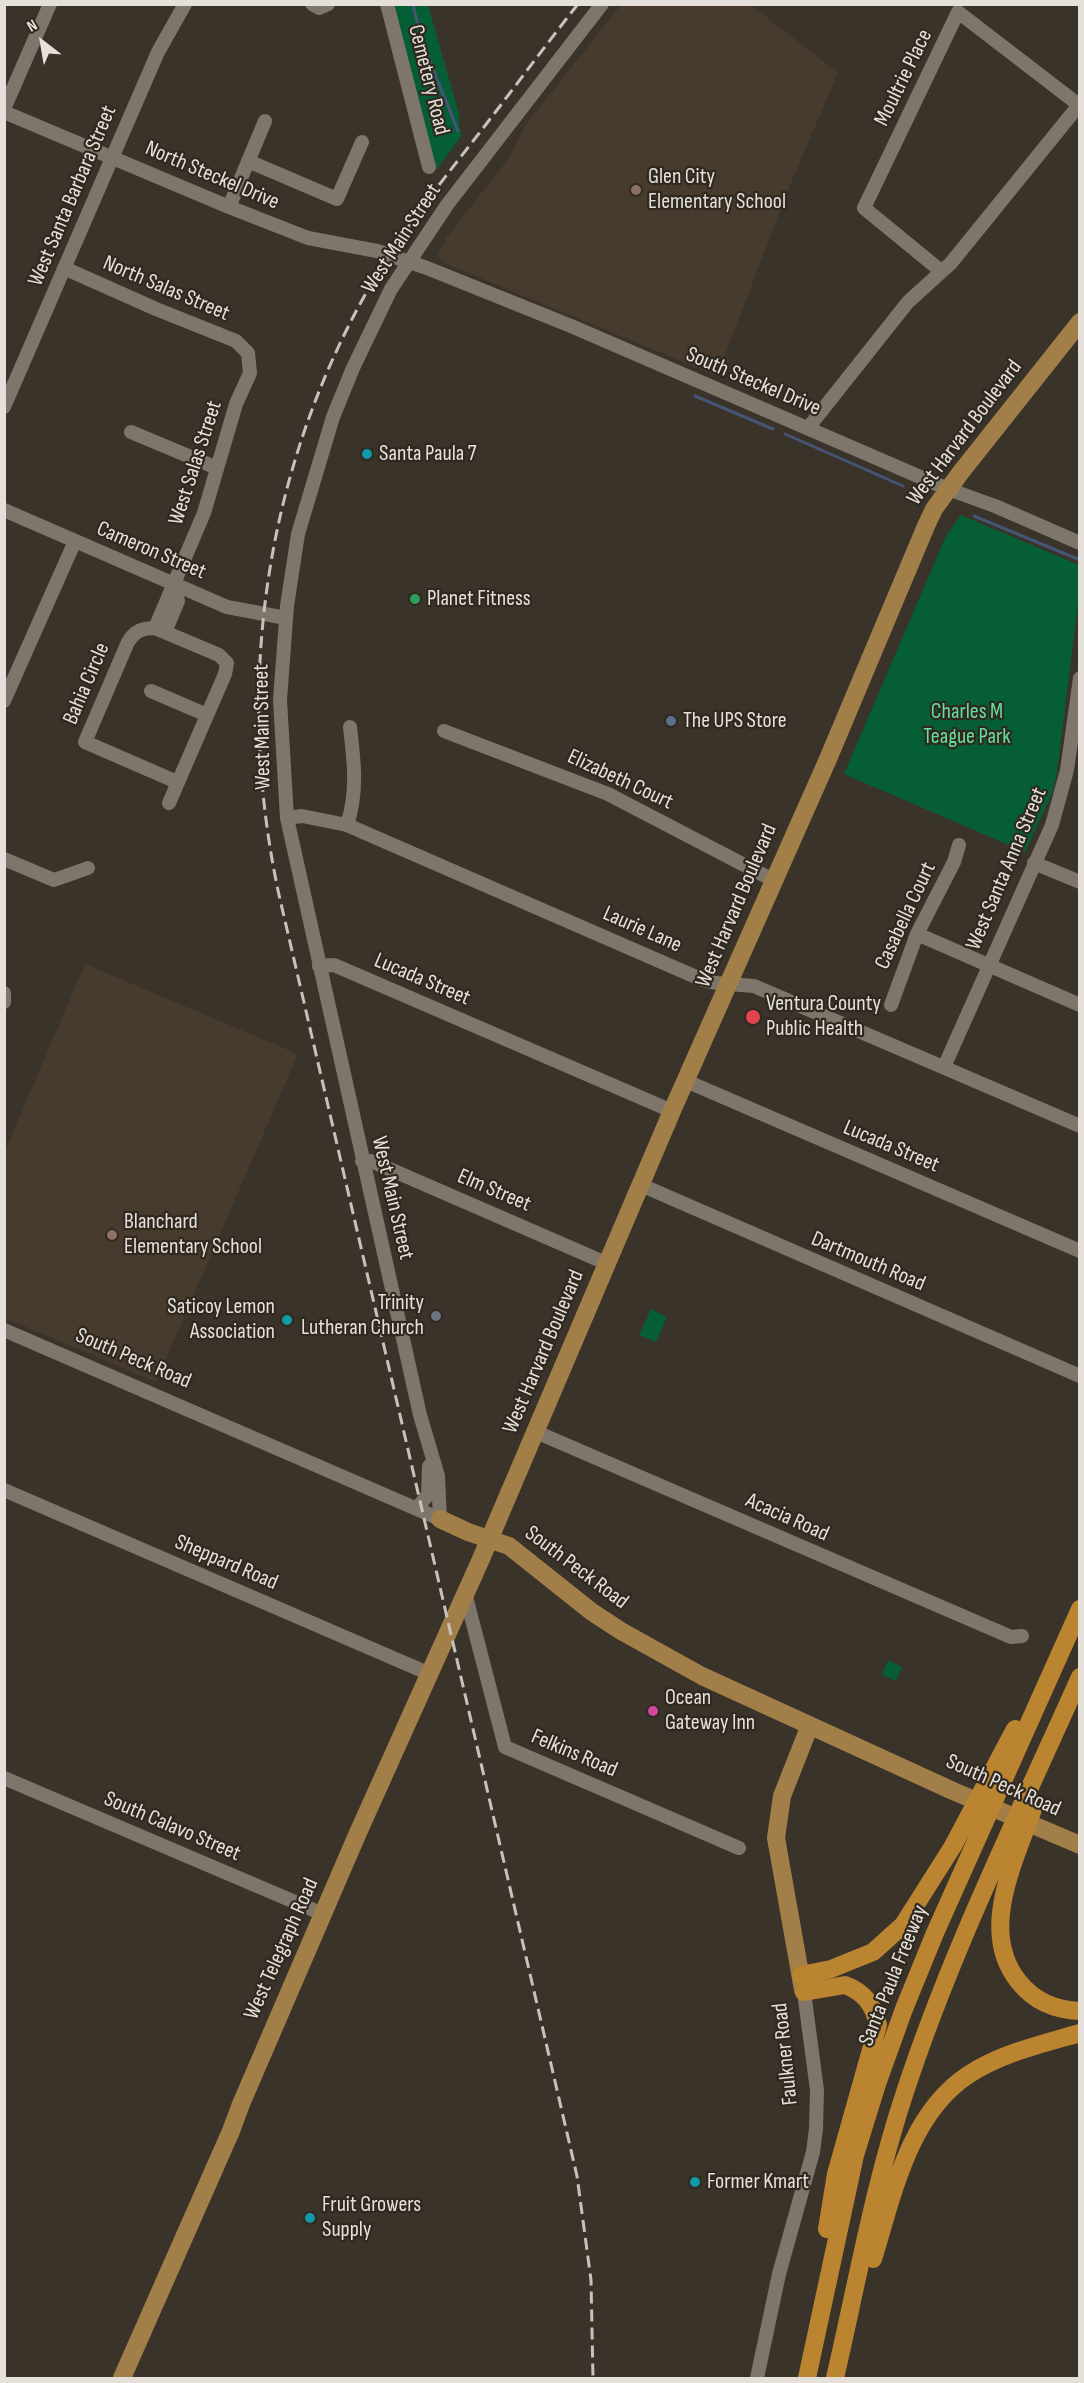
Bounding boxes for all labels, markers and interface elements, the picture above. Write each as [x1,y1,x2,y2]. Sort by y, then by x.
north arrow [12,12,72,72]
text: N [24,16,41,36]
street label: Cemetery Road [402,22,454,138]
street label: Moultrie Place [869,25,939,131]
street label: West Santa Barbara Street [23,102,123,290]
street label: North Steckel Drive [141,136,283,216]
place label: Glen City Elementary School [648,164,786,216]
street label: West Main Street [357,179,447,299]
marker: Glen City Elementary School [629,183,643,197]
street label: North Salas Street [99,251,233,327]
street label: South Steckel Drive [682,342,824,422]
street label: West Harvard Boulevard [902,355,1028,511]
street label: West Salas Street [163,398,229,528]
place label: Santa Paula 7 [379,441,477,467]
marker: Santa Paula 7 [360,447,374,461]
street label: Cameron Street [92,516,210,586]
place label: Planet Fitness [427,586,531,612]
marker: Planet Fitness [408,592,422,606]
street label: Bahia Circle [58,639,116,729]
street label: West Main Street [249,664,277,790]
park label: Charles M Teague Park [923,699,1011,750]
place label: The UPS Store [683,708,787,734]
marker: The UPS Store [664,714,678,728]
street label: Elizabeth Court [563,744,677,816]
street label: West Santa Anna Street [961,784,1053,954]
street label: West Harvard Boulevard [691,820,783,992]
street label: Casabella Court [870,858,942,974]
street label: Laurie Lane [599,901,685,959]
street label: Lucada Street [370,948,474,1012]
place label: Ventura County Public Health [766,991,881,1042]
marker: Ventura County Public Health [744,1008,762,1026]
street label: Lucada Street [839,1115,943,1179]
street label: West Main Street [365,1134,419,1262]
street label: Elm Street [453,1164,535,1218]
place label: Blanchard Elementary School [124,1209,262,1260]
street label: Dartmouth Road [807,1226,929,1298]
marker: Blanchard Elementary School [105,1228,119,1242]
street label: West Harvard Boulevard [498,1266,590,1438]
place label: Trinity Lutheran Church [301,1290,424,1342]
place label: Saticoy Lemon Association [167,1294,275,1346]
marker: Trinity Lutheran Church [429,1309,443,1323]
marker: Saticoy Lemon Association [280,1313,294,1327]
street label: South Peck Road [71,1323,195,1395]
street label: Acacia Road [741,1488,833,1548]
street label: South Peck Road [519,1520,633,1616]
street label: Sheppard Road [170,1529,282,1597]
place label: Ocean Gateway Inn [665,1685,755,1736]
marker: Ocean Gateway Inn [646,1704,660,1718]
street label: Felkins Road [527,1724,621,1784]
street label: South Peck Road [942,1749,1064,1823]
street label: South Calavo Street [100,1786,244,1868]
street label: West Telegraph Road [239,1874,325,2024]
street label: Santa Paula Freeway [854,1902,934,2050]
street label: Faulkner Road [767,2001,805,2107]
place label: Former Kmart [707,2169,809,2195]
marker: Former Kmart [688,2175,702,2189]
place label: Fruit Growers Supply [322,2192,421,2244]
marker: Fruit Growers Supply [303,2211,317,2225]

